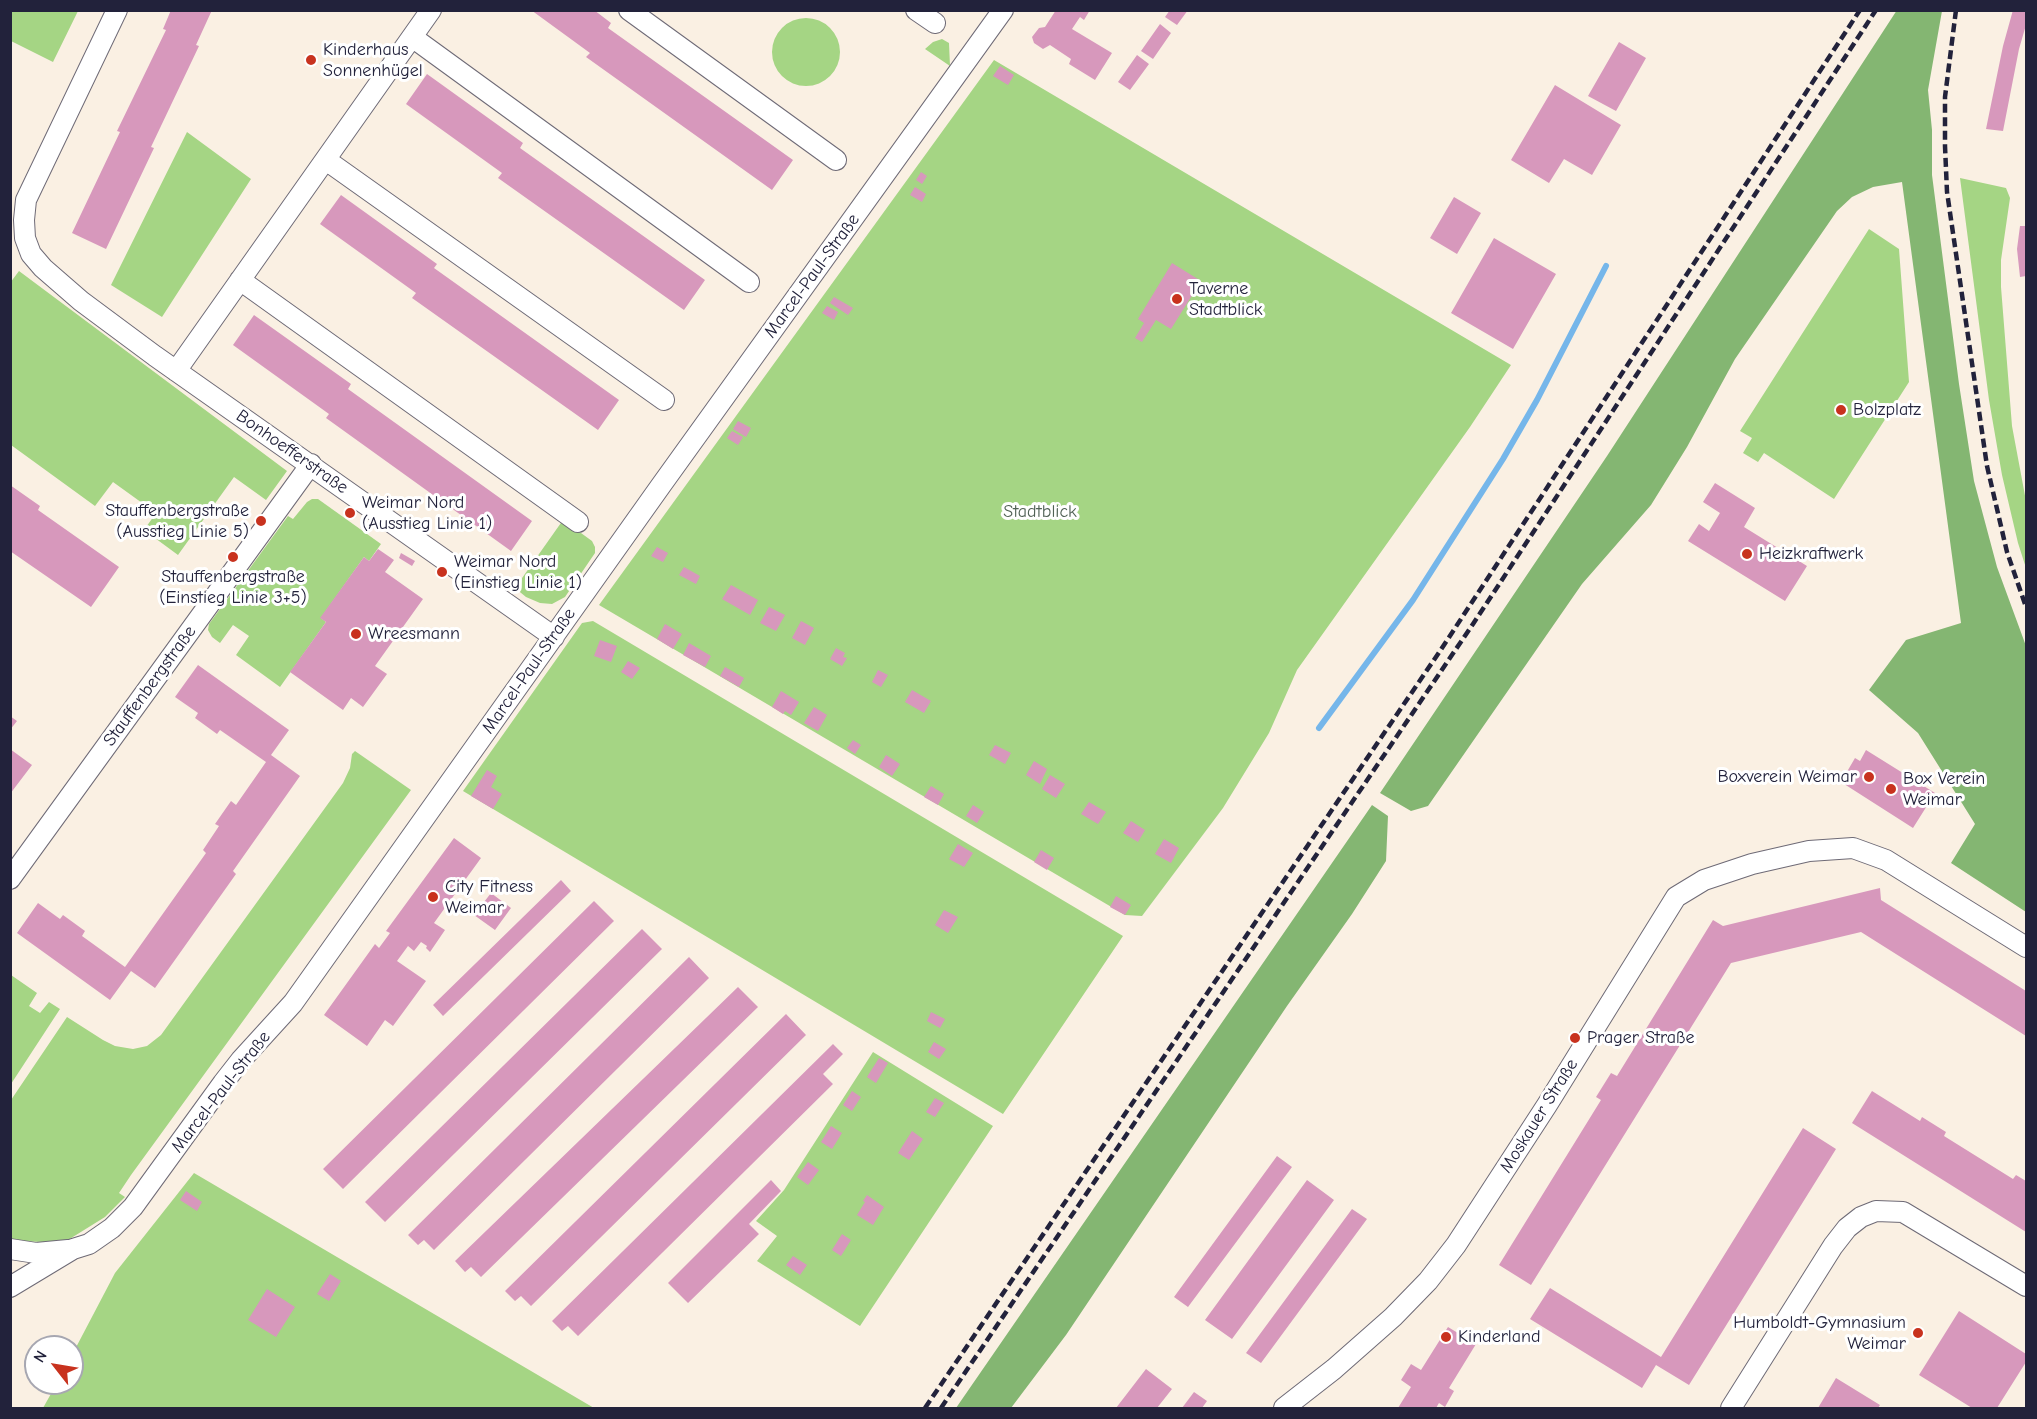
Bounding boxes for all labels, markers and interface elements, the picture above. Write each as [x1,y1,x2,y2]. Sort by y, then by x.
place label: Kinderhaus Sonnenhügel [323,39,423,82]
marker: Kinderhaus Sonnenhügel [304,53,318,67]
street label: Marcel-Paul-Straße [760,210,864,342]
place label: Taverne Stadtblick [1189,278,1263,320]
marker: Taverne Stadtblick [1170,292,1184,306]
place label: Bolzplatz [1853,399,1921,421]
marker: Bolzplatz [1834,403,1848,417]
street label: Bonhoefferstraße [232,405,352,499]
place label: Weimar Nord (Ausstieg Linie 1) [362,492,492,534]
place label: Stauffenbergstraße (Ausstieg Linie 5) [105,500,249,542]
park label: Stadtblick [1003,501,1077,523]
marker: Weimar Nord (Ausstieg Linie 1) [343,506,357,520]
marker: Stauffenbergstraße (Ausstieg Linie 5) [254,514,268,528]
place label: Heizkraftwerk [1759,543,1863,565]
marker: Heizkraftwerk [1740,547,1754,561]
marker: Stauffenbergstraße (Einstieg Linie 3+5) [226,550,240,564]
place label: Weimar Nord (Einstieg Linie 1) [454,551,582,594]
marker: Weimar Nord (Einstieg Linie 1) [435,565,449,579]
place label: Stauffenbergstraße (Einstieg Linie 3+5) [159,566,307,608]
street label: Marcel-Paul-Straße [478,604,580,738]
street label: Stauffenbergstraße [99,622,201,750]
place label: Wreesmann [368,623,460,645]
marker: Wreesmann [349,627,363,641]
place label: Boxverein Weimar [1717,766,1857,788]
place label: Box Verein Weimar [1903,768,1985,810]
marker: Boxverein Weimar [1862,770,1876,784]
marker: Box Verein Weimar [1884,782,1898,796]
place label: City Fitness Weimar [445,876,533,918]
marker: City Fitness Weimar [426,890,440,904]
street label: Marcel-Paul-Straße [167,1027,275,1157]
place label: Prager Straße [1587,1027,1695,1049]
marker: Prager Straße [1568,1031,1582,1045]
street label: Moskauer Straße [1495,1055,1583,1177]
place label: Humboldt-Gymnasium Weimar [1733,1312,1906,1354]
place label: Kinderland [1458,1326,1541,1348]
marker: Humboldt-Gymnasium Weimar [1911,1326,1925,1340]
marker: Kinderland [1439,1330,1453,1344]
north arrow [24,1335,84,1395]
text: N [30,1348,51,1366]

